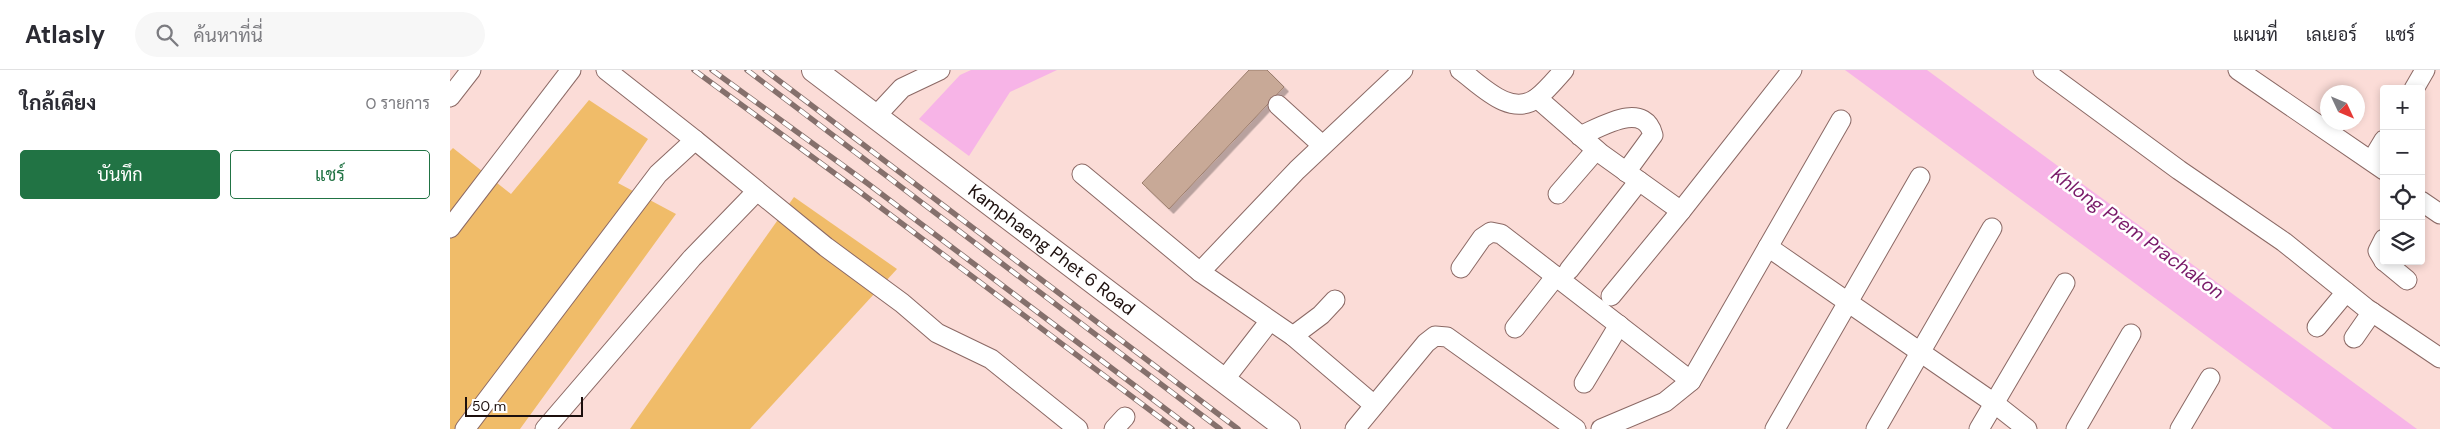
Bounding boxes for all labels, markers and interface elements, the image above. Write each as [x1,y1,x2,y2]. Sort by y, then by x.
search box [135,12,485,57]
text: Atlasly [25,19,105,50]
icon: search [153,21,181,49]
text: ค้นหาที่นี่ [193,23,263,48]
text: แผนที่ [2233,23,2278,47]
text: เลเยอร์ [2306,23,2357,47]
text: แชร์ [2385,23,2415,47]
north arrow [2320,85,2365,130]
map controls [2380,85,2425,265]
button: + [2380,85,2425,130]
text: ใกล้เคียง [20,89,96,117]
text: 0 รายการ [365,93,430,114]
button: − [2380,130,2425,175]
button: บันทึก [20,150,220,199]
button: แชร์ [230,150,430,199]
water label: Khlong Prem Prachakon [2046,162,2229,305]
button: locate [2380,175,2425,220]
street label: Kamphaeng Phet 6 Road [963,179,1140,321]
button: layers [2380,220,2425,265]
scale bar [465,394,582,417]
text: 50 m [472,397,506,415]

